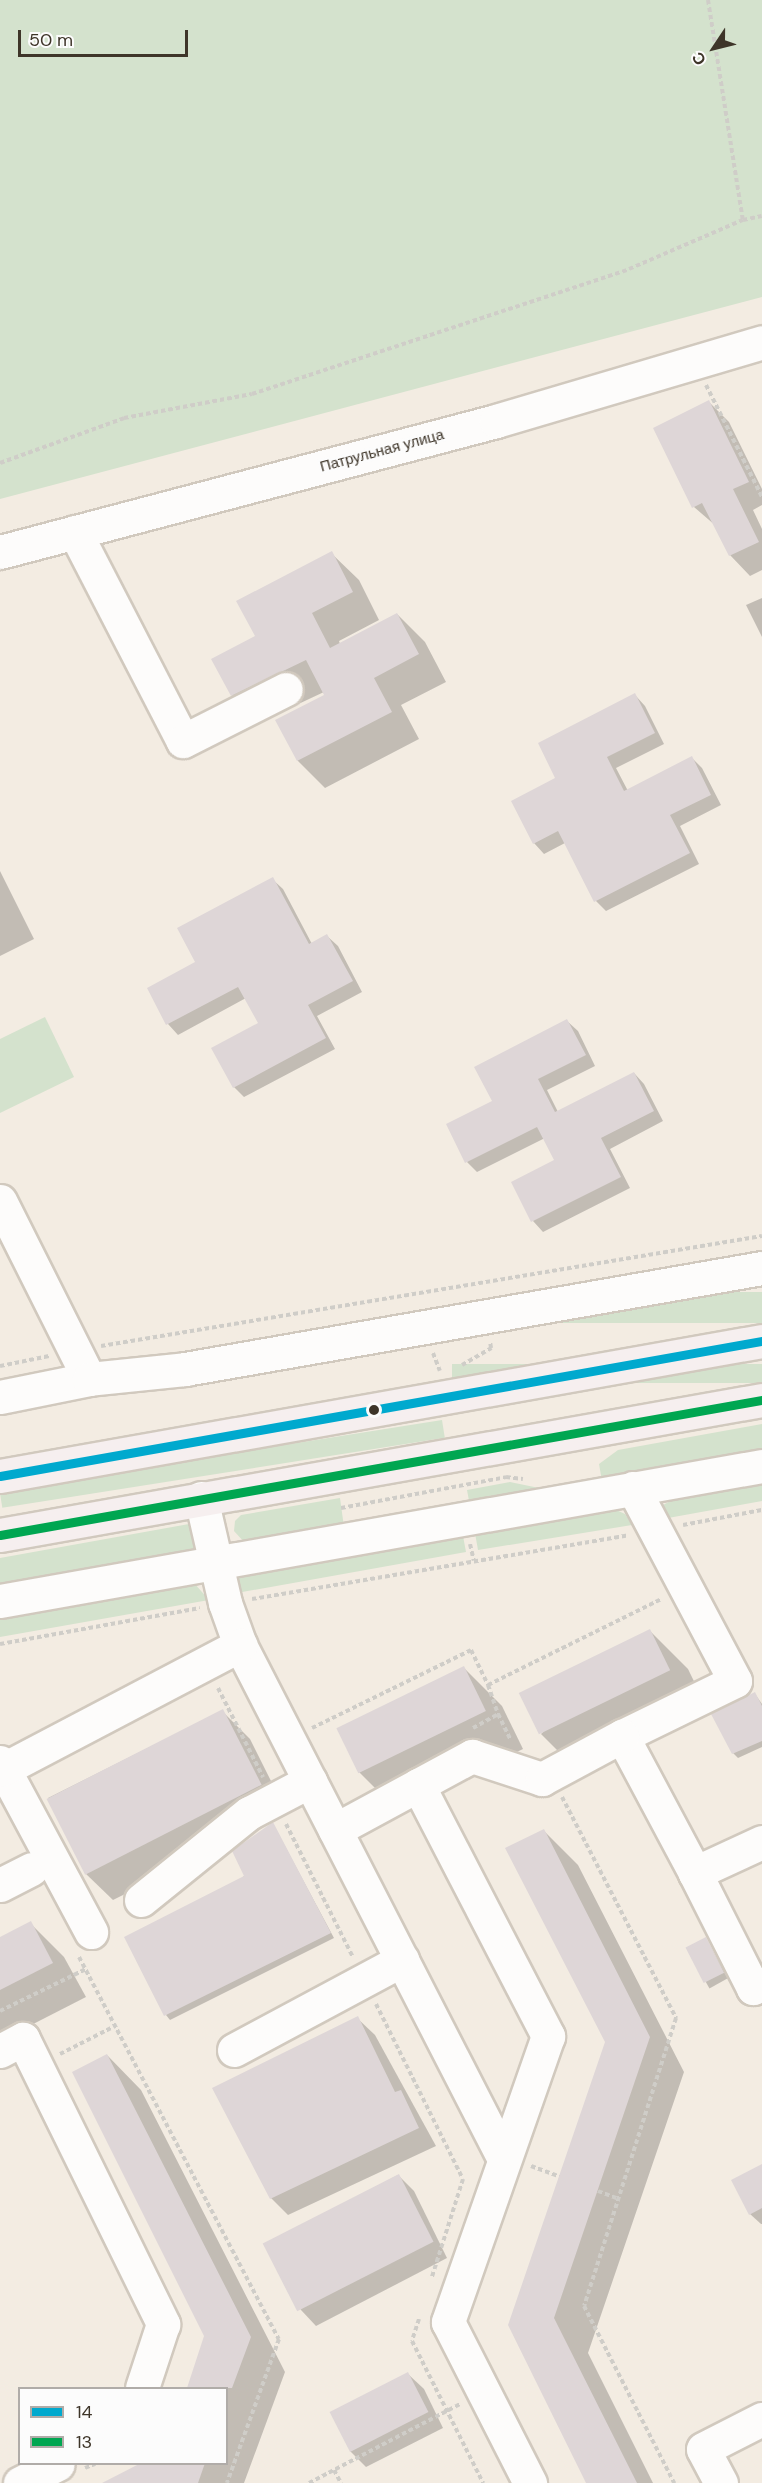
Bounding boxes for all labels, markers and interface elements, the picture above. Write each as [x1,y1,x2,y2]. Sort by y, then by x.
scale bar [21,18,190,56]
north arrow [684,18,744,78]
text: 50 m [29,28,73,52]
text: С [687,48,711,69]
street label: Патрульная улица [318,426,446,476]
unlabelled marker [368,1404,380,1416]
legend [18,2387,228,2465]
text: 14 [76,2400,93,2424]
text: 13 [76,2430,92,2454]

